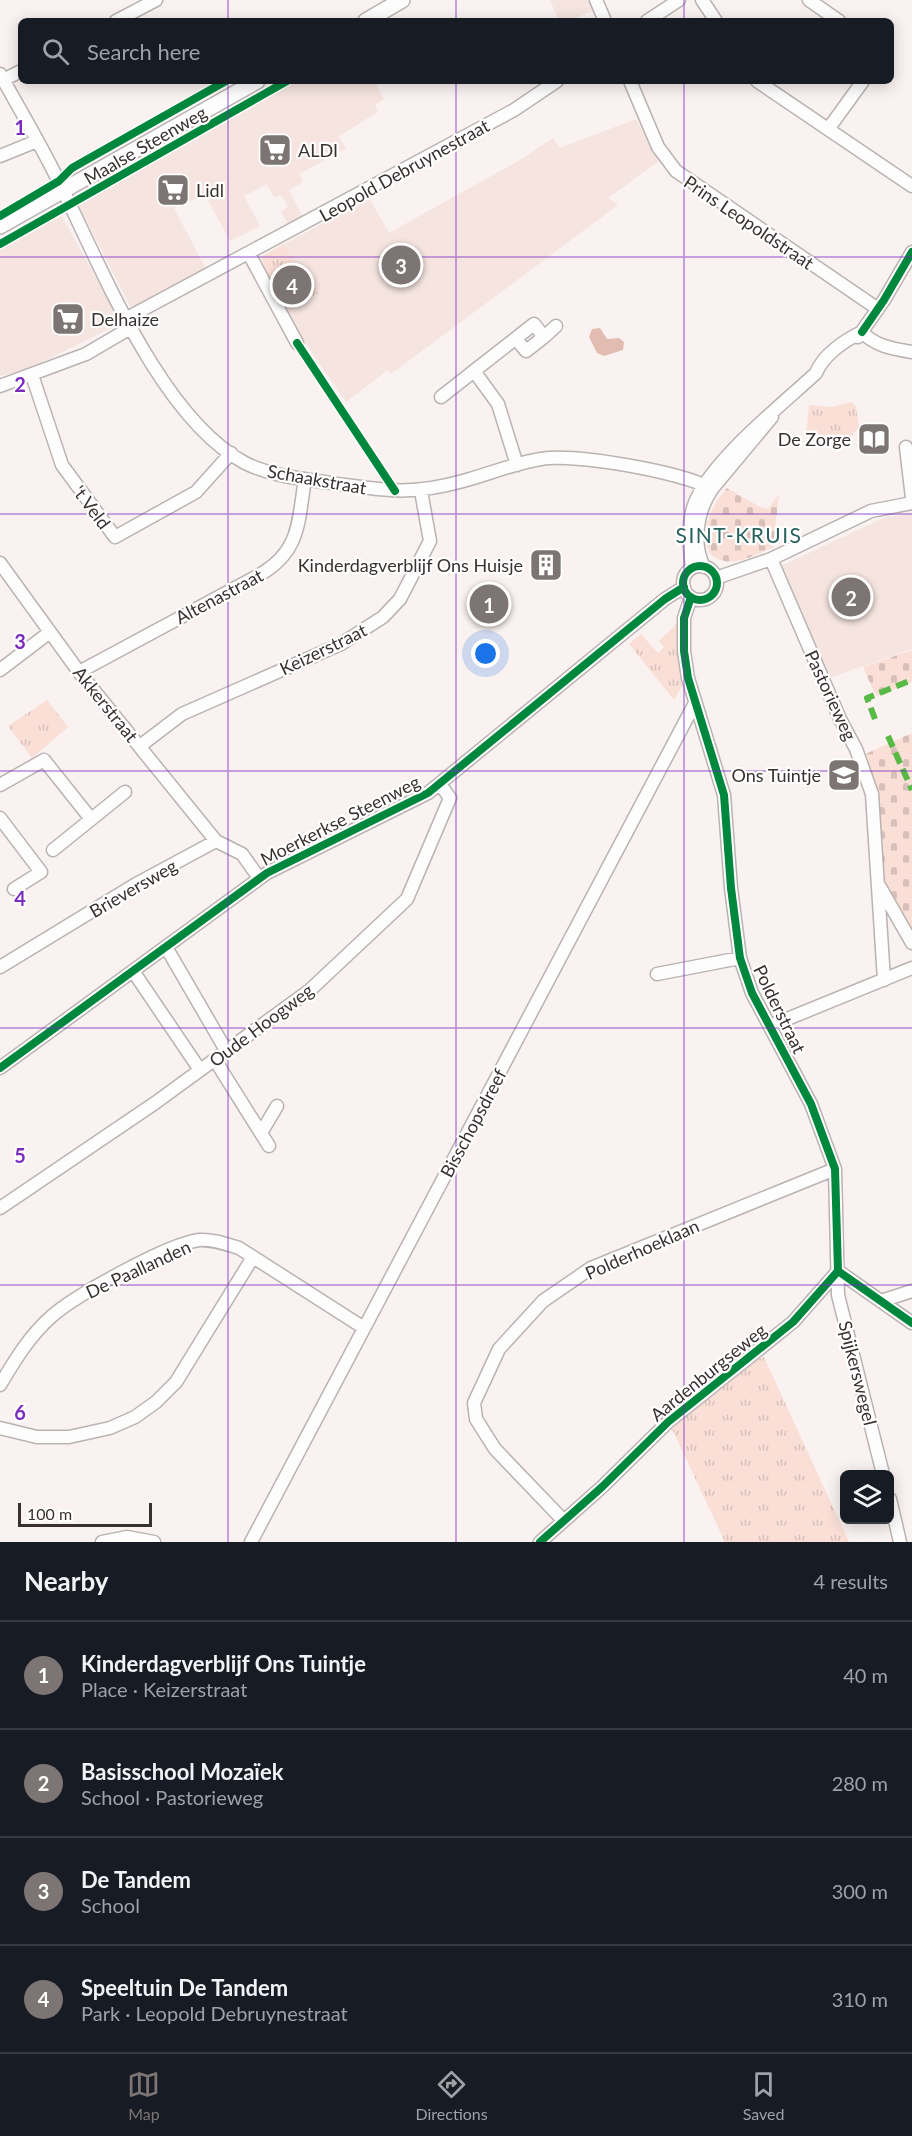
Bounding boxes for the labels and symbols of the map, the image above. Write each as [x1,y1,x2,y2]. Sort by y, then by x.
street label: Maalse Steenweg [80,101,210,189]
street label: Leopold Debruynestraat [315,114,493,226]
text: 1 [14,115,26,139]
supermarket icon: ALDI [257,132,293,168]
place label: ALDI [298,139,338,161]
street label: Prins Leopoldstraat [680,170,819,274]
supermarket icon: Lidl [155,172,191,208]
place label: Lidl [196,179,224,201]
pin: 3 [382,242,420,288]
pin: 4 [272,262,312,308]
supermarket icon: Delhaize [50,301,86,337]
place label: Delhaize [91,308,159,330]
text: 2 [14,372,26,396]
library icon: De Zorge [856,421,892,457]
place label: De Zorge [778,428,851,450]
street label: Schaakstraat [266,459,369,499]
street label: 't Veld [69,481,115,533]
district label: SINT-KRUIS [676,522,802,547]
building icon: Kinderdagverblijf Ons Huisje [528,547,564,583]
place label: Kinderdagverblijf Ons Huisje [298,554,523,576]
street label: Altenastraat [171,563,267,628]
pin: 2 [832,574,870,620]
pin: 1 [470,582,508,626]
street label: Keizerstraat [276,618,371,679]
text: 3 [14,629,26,653]
your location [471,639,500,668]
street label: Pastorieweg [801,646,861,744]
street label: Akkerstraat [69,662,143,747]
school or university icon: Ons Tuintje [826,757,862,793]
place label: Ons Tuintje [732,764,821,786]
street label: Moerkerkse Steenweg [257,770,423,870]
street label: Brieversweg [85,854,181,922]
text: 4 [14,886,26,910]
street label: Polderstraat [749,961,811,1057]
street label: Oude Hoogweg [205,979,317,1071]
street label: Bisschopsdreef [435,1064,511,1181]
text: 5 [14,1143,26,1167]
street label: Polderhoeklaan [582,1214,702,1284]
street label: De Paallanden [82,1235,194,1303]
street label: Aardenburgseweg [646,1318,770,1426]
street label: Spijkerswegel [834,1318,882,1428]
text: 6 [14,1400,26,1424]
scale bar [18,1500,152,1528]

